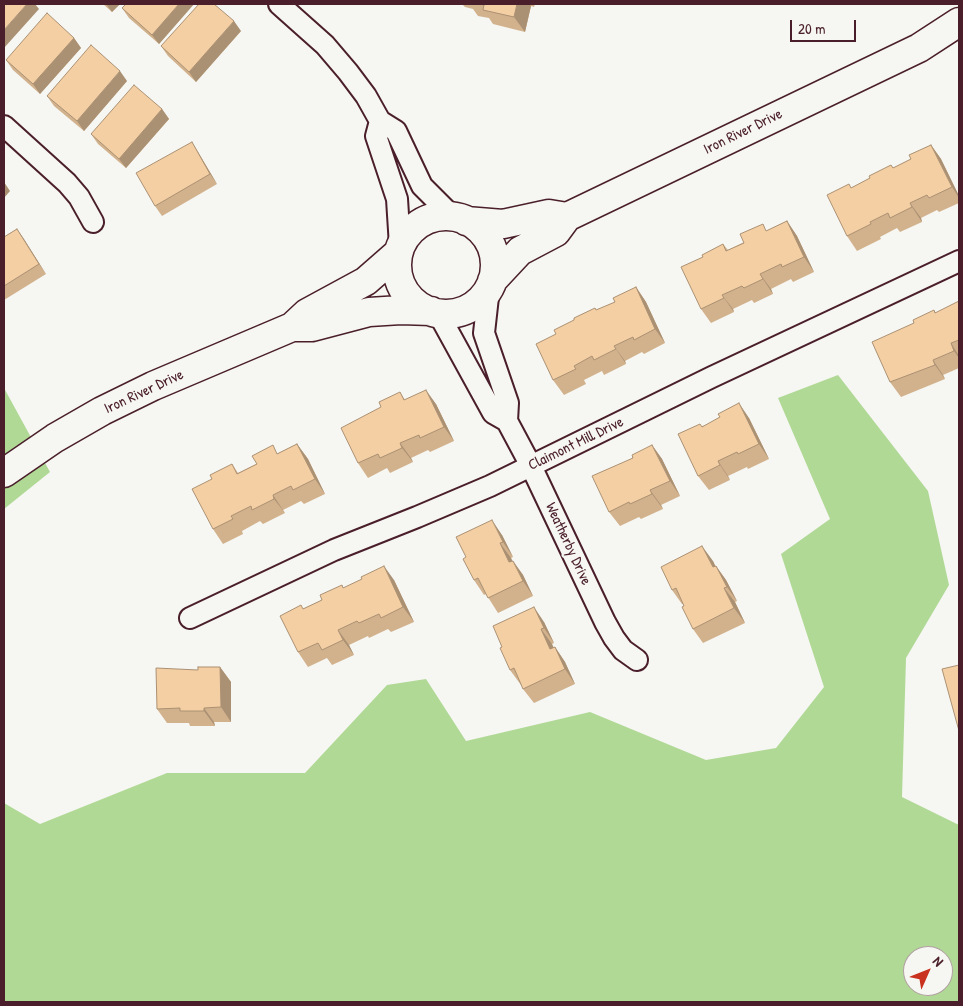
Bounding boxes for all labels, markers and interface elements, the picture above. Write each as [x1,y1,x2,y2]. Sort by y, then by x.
scale bar [793,10,859,42]
text: 20 m [798,18,825,39]
street label: Iron River Drive [701,105,785,159]
street label: Iron River Drive [102,366,186,418]
street label: Claimont Mill Drive [526,413,626,475]
street label: Weatherby Drive [541,500,595,588]
north arrow [903,946,953,996]
text: N [929,952,948,970]

